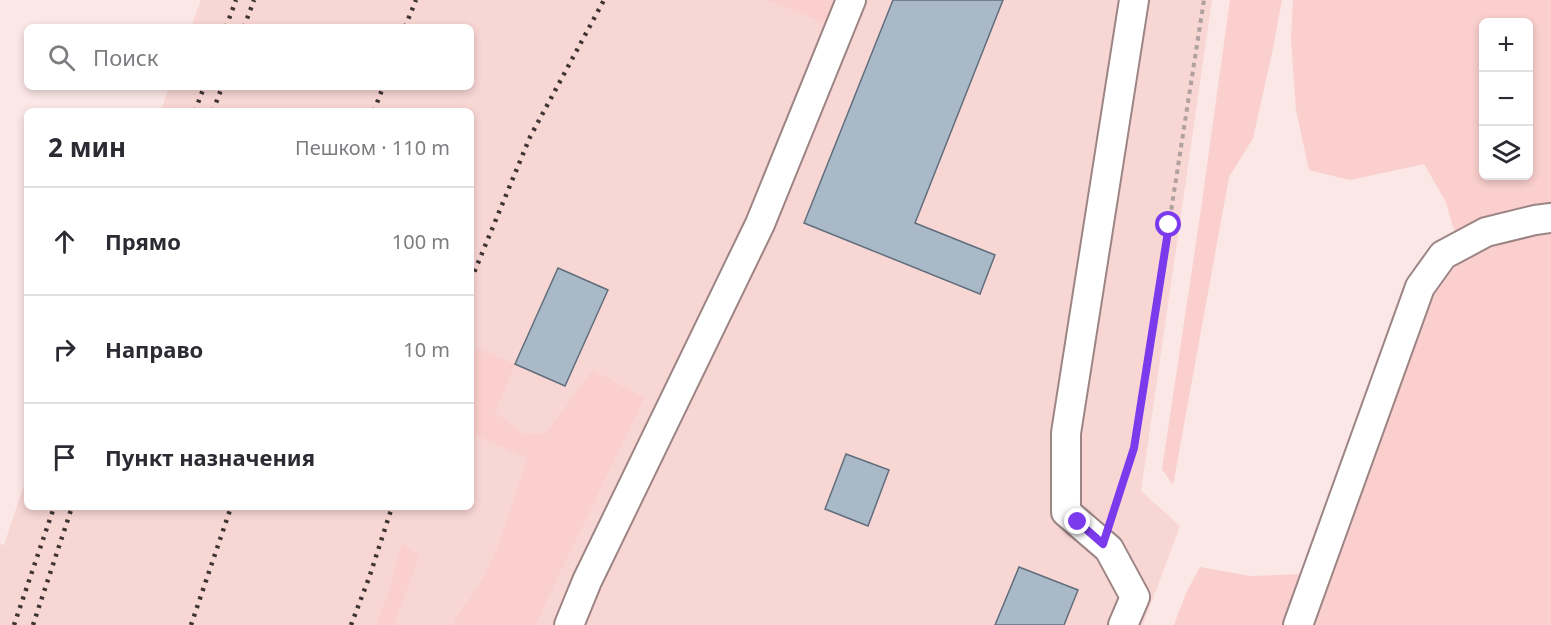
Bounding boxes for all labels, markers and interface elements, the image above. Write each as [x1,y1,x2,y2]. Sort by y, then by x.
map controls [1479,18,1533,180]
button: + [1479,18,1533,72]
search box [24,24,474,90]
icon: search [45,41,78,74]
text: Поиск [93,42,158,72]
button: − [1479,72,1533,126]
button: layers [1479,126,1533,180]
text: 2 мин [48,129,126,165]
text: Пешком · 110 m [295,134,450,161]
route start [1155,211,1181,237]
icon: ahead [48,225,81,258]
text: Прямо [105,226,181,256]
text: 100 m [392,228,450,255]
icon: right [48,333,81,366]
text: Направо [105,334,203,364]
text: 10 m [403,336,450,363]
icon: arrive [48,441,81,474]
text: Пункт назначения [105,442,315,472]
route end [1064,508,1090,534]

